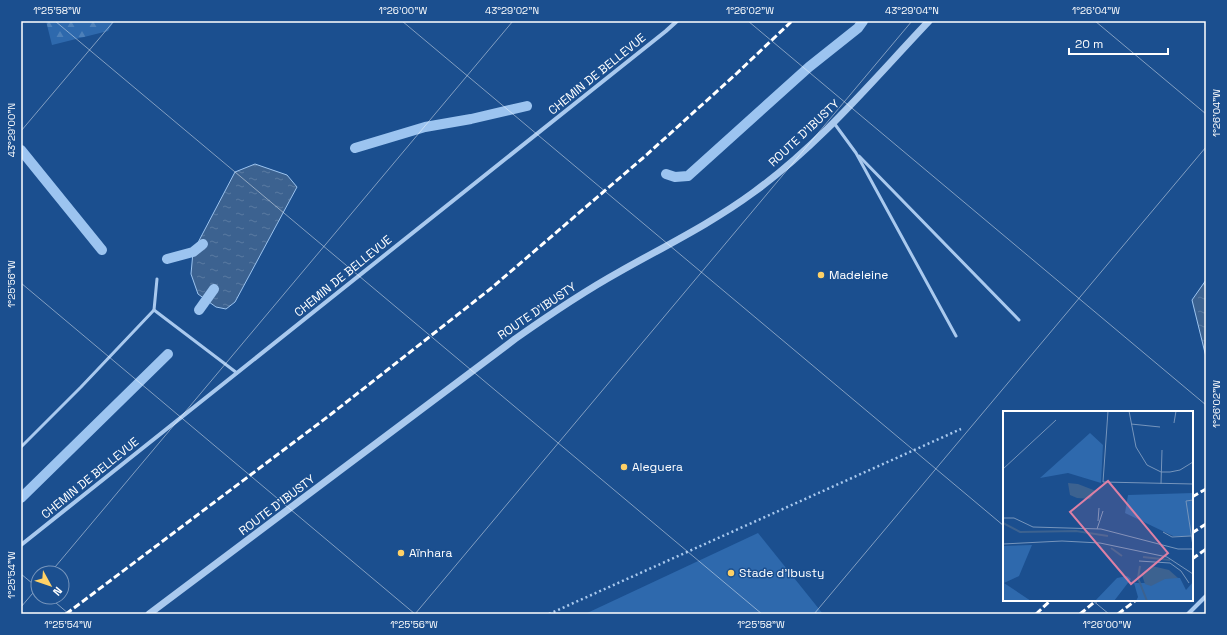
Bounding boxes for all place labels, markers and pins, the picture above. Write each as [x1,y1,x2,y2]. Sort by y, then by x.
place label: Madeleine [829,267,888,283]
marker: Madeleine [816,270,826,280]
place label: Aleguera [632,459,683,475]
marker: Aleguera [619,462,629,472]
place label: Aïnhara [409,545,452,561]
marker: Aïnhara [396,548,406,558]
place label: Stade d'Ibusty [739,565,824,581]
marker: Stade d'Ibusty [726,568,736,578]

